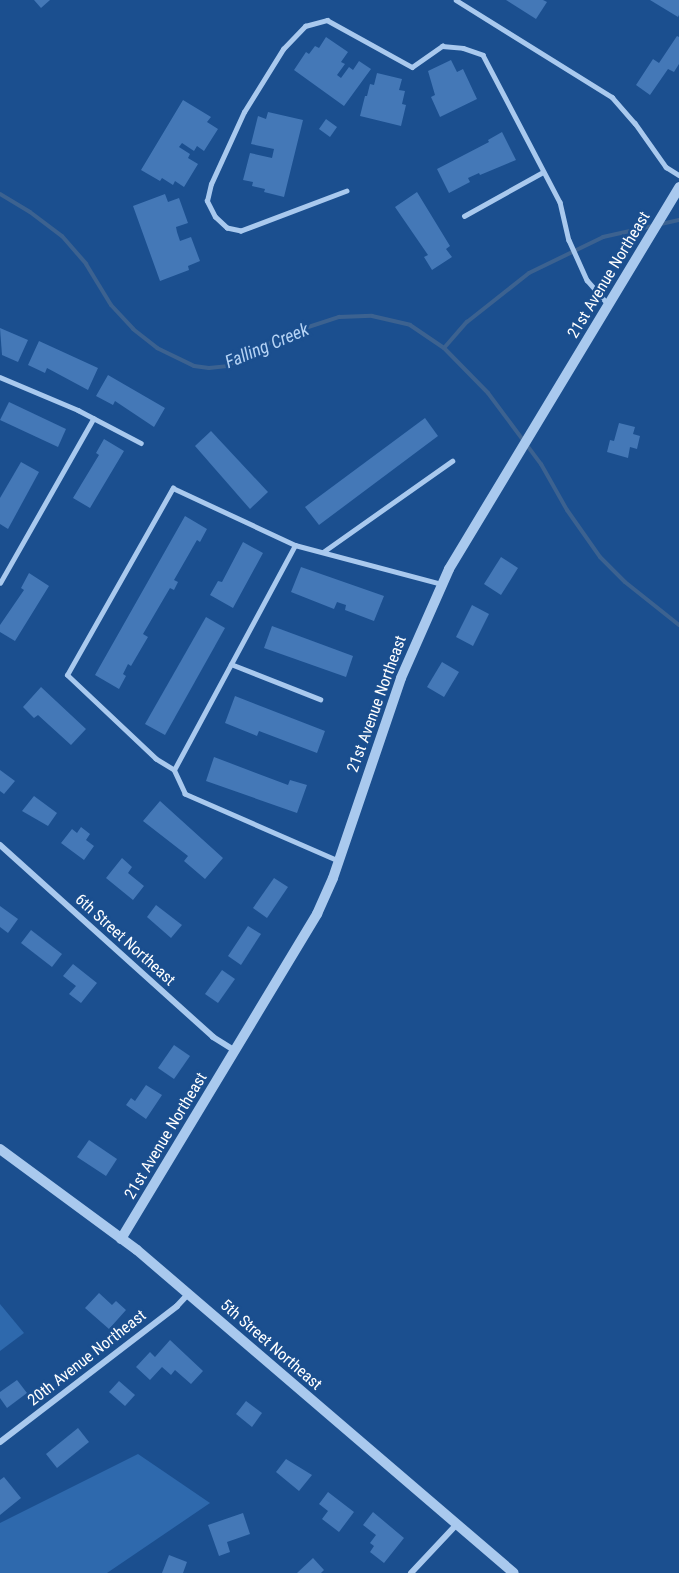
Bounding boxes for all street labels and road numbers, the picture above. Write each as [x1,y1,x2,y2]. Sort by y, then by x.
street label: 21st Avenue Northeast [564,208,654,342]
street label: 21st Avenue Northeast [343,633,411,775]
street label: 6th Street Northeast [71,890,179,990]
street label: 21st Avenue Northeast [121,1069,211,1203]
street label: 5th Street Northeast [216,1296,326,1394]
street label: 20th Avenue Northeast [24,1306,150,1410]

